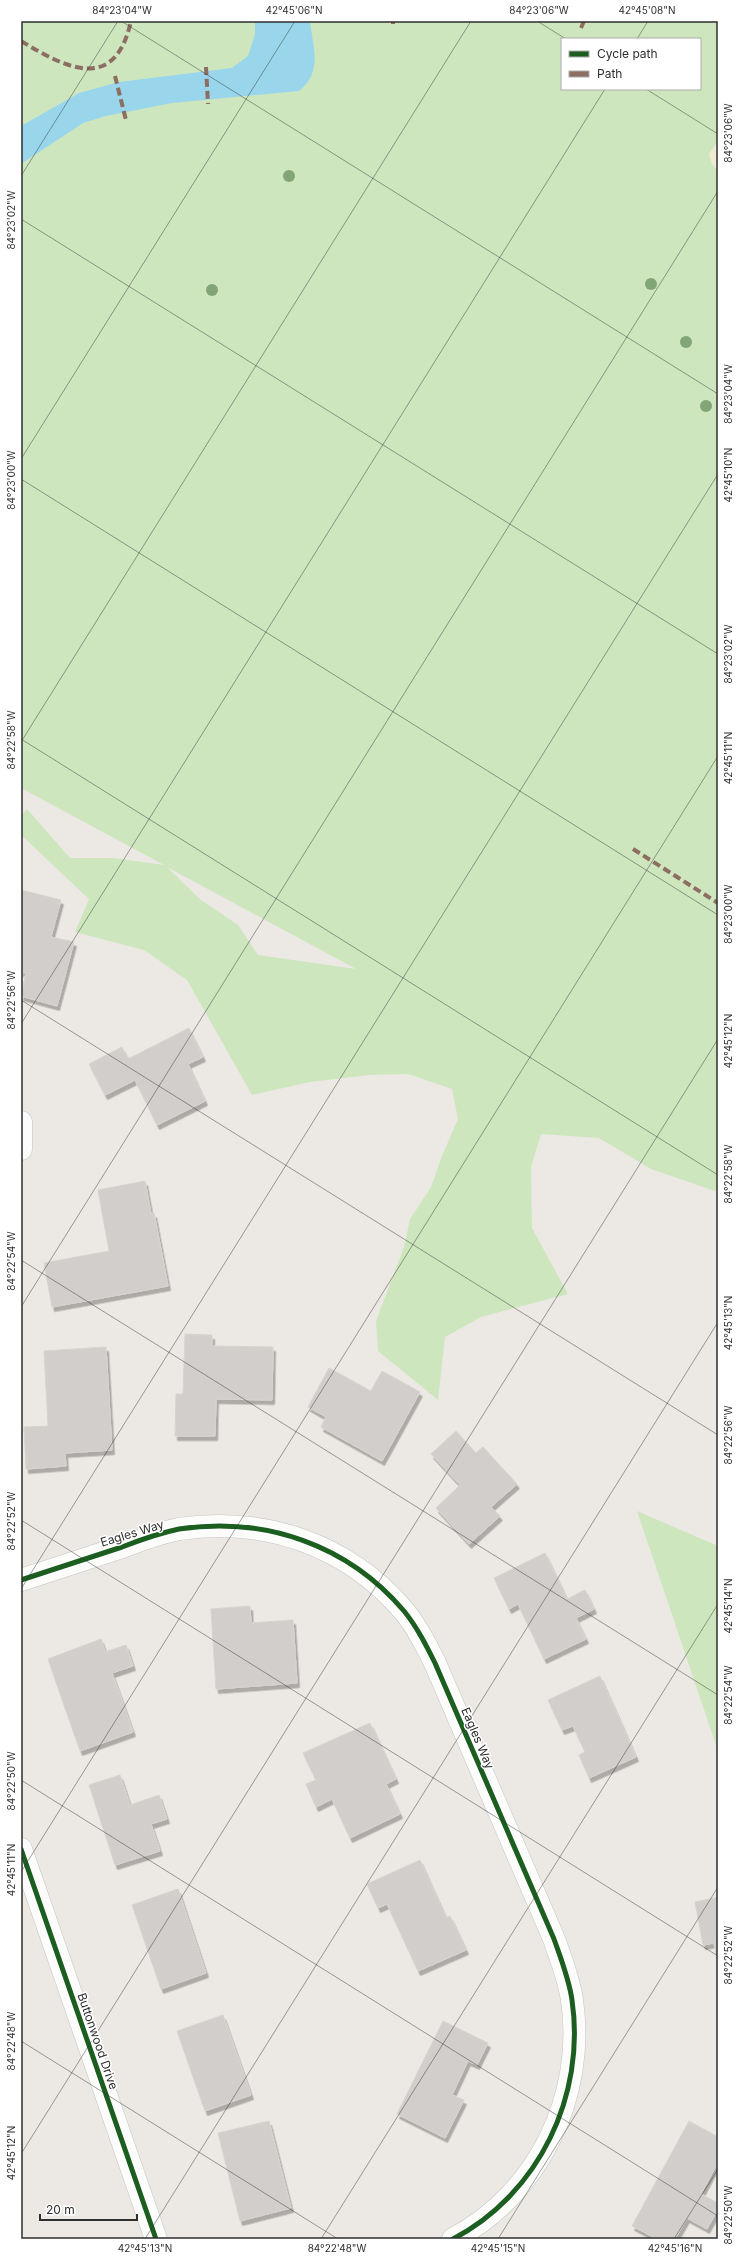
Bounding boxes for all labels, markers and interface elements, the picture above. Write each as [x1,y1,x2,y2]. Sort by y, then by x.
text: 84°23'04"W [92,4,152,16]
text: 42°45'06"N [266,4,322,16]
text: 84°23'06"W [509,4,569,16]
text: 42°45'08"N [619,4,675,16]
legend [561,38,701,90]
text: Cycle path [597,46,658,61]
text: Path [597,66,622,81]
text: 84°23'06"W [722,103,734,163]
text: 84°23'02"W [5,190,17,250]
text: 84°23'04"W [722,364,734,424]
text: 42°45'10"N [722,448,734,502]
text: 84°23'00"W [5,450,17,510]
text: 84°23'02"W [722,624,734,684]
text: 84°22'58"W [5,710,17,769]
text: 42°45'11"N [722,732,734,784]
text: 84°23'00"W [722,884,734,944]
text: 84°22'56"W [5,970,17,1030]
text: 42°45'12"N [722,1014,734,1068]
text: 84°22'58"W [722,1144,734,1203]
text: 84°22'54"W [5,1231,17,1291]
text: 42°45'13"N [722,1296,734,1350]
text: 84°22'56"W [722,1405,734,1465]
text: 84°22'52"W [5,1491,17,1550]
street label: Eagles Way [99,1516,166,1550]
text: 42°45'14"N [722,1579,734,1633]
text: 84°22'54"W [722,1665,734,1725]
street label: Eagles Way [458,1705,498,1771]
text: 84°22'50"W [5,1751,17,1811]
text: 42°45'11"N [5,1844,17,1896]
text: 84°22'52"W [722,1925,734,1984]
street label: Buttonwood Drive [74,1991,122,2091]
text: 84°22'48"W [5,2011,17,2070]
text: 42°45'12"N [5,2126,17,2180]
text: 84°22'50"W [722,2185,734,2245]
scale bar [40,2196,137,2222]
text: 20 m [46,2202,75,2217]
text: 42°45'13"N [118,2242,172,2254]
text: 84°22'48"W [308,2242,367,2254]
text: 42°45'15"N [471,2242,525,2254]
text: 42°45'16"N [648,2242,702,2254]

